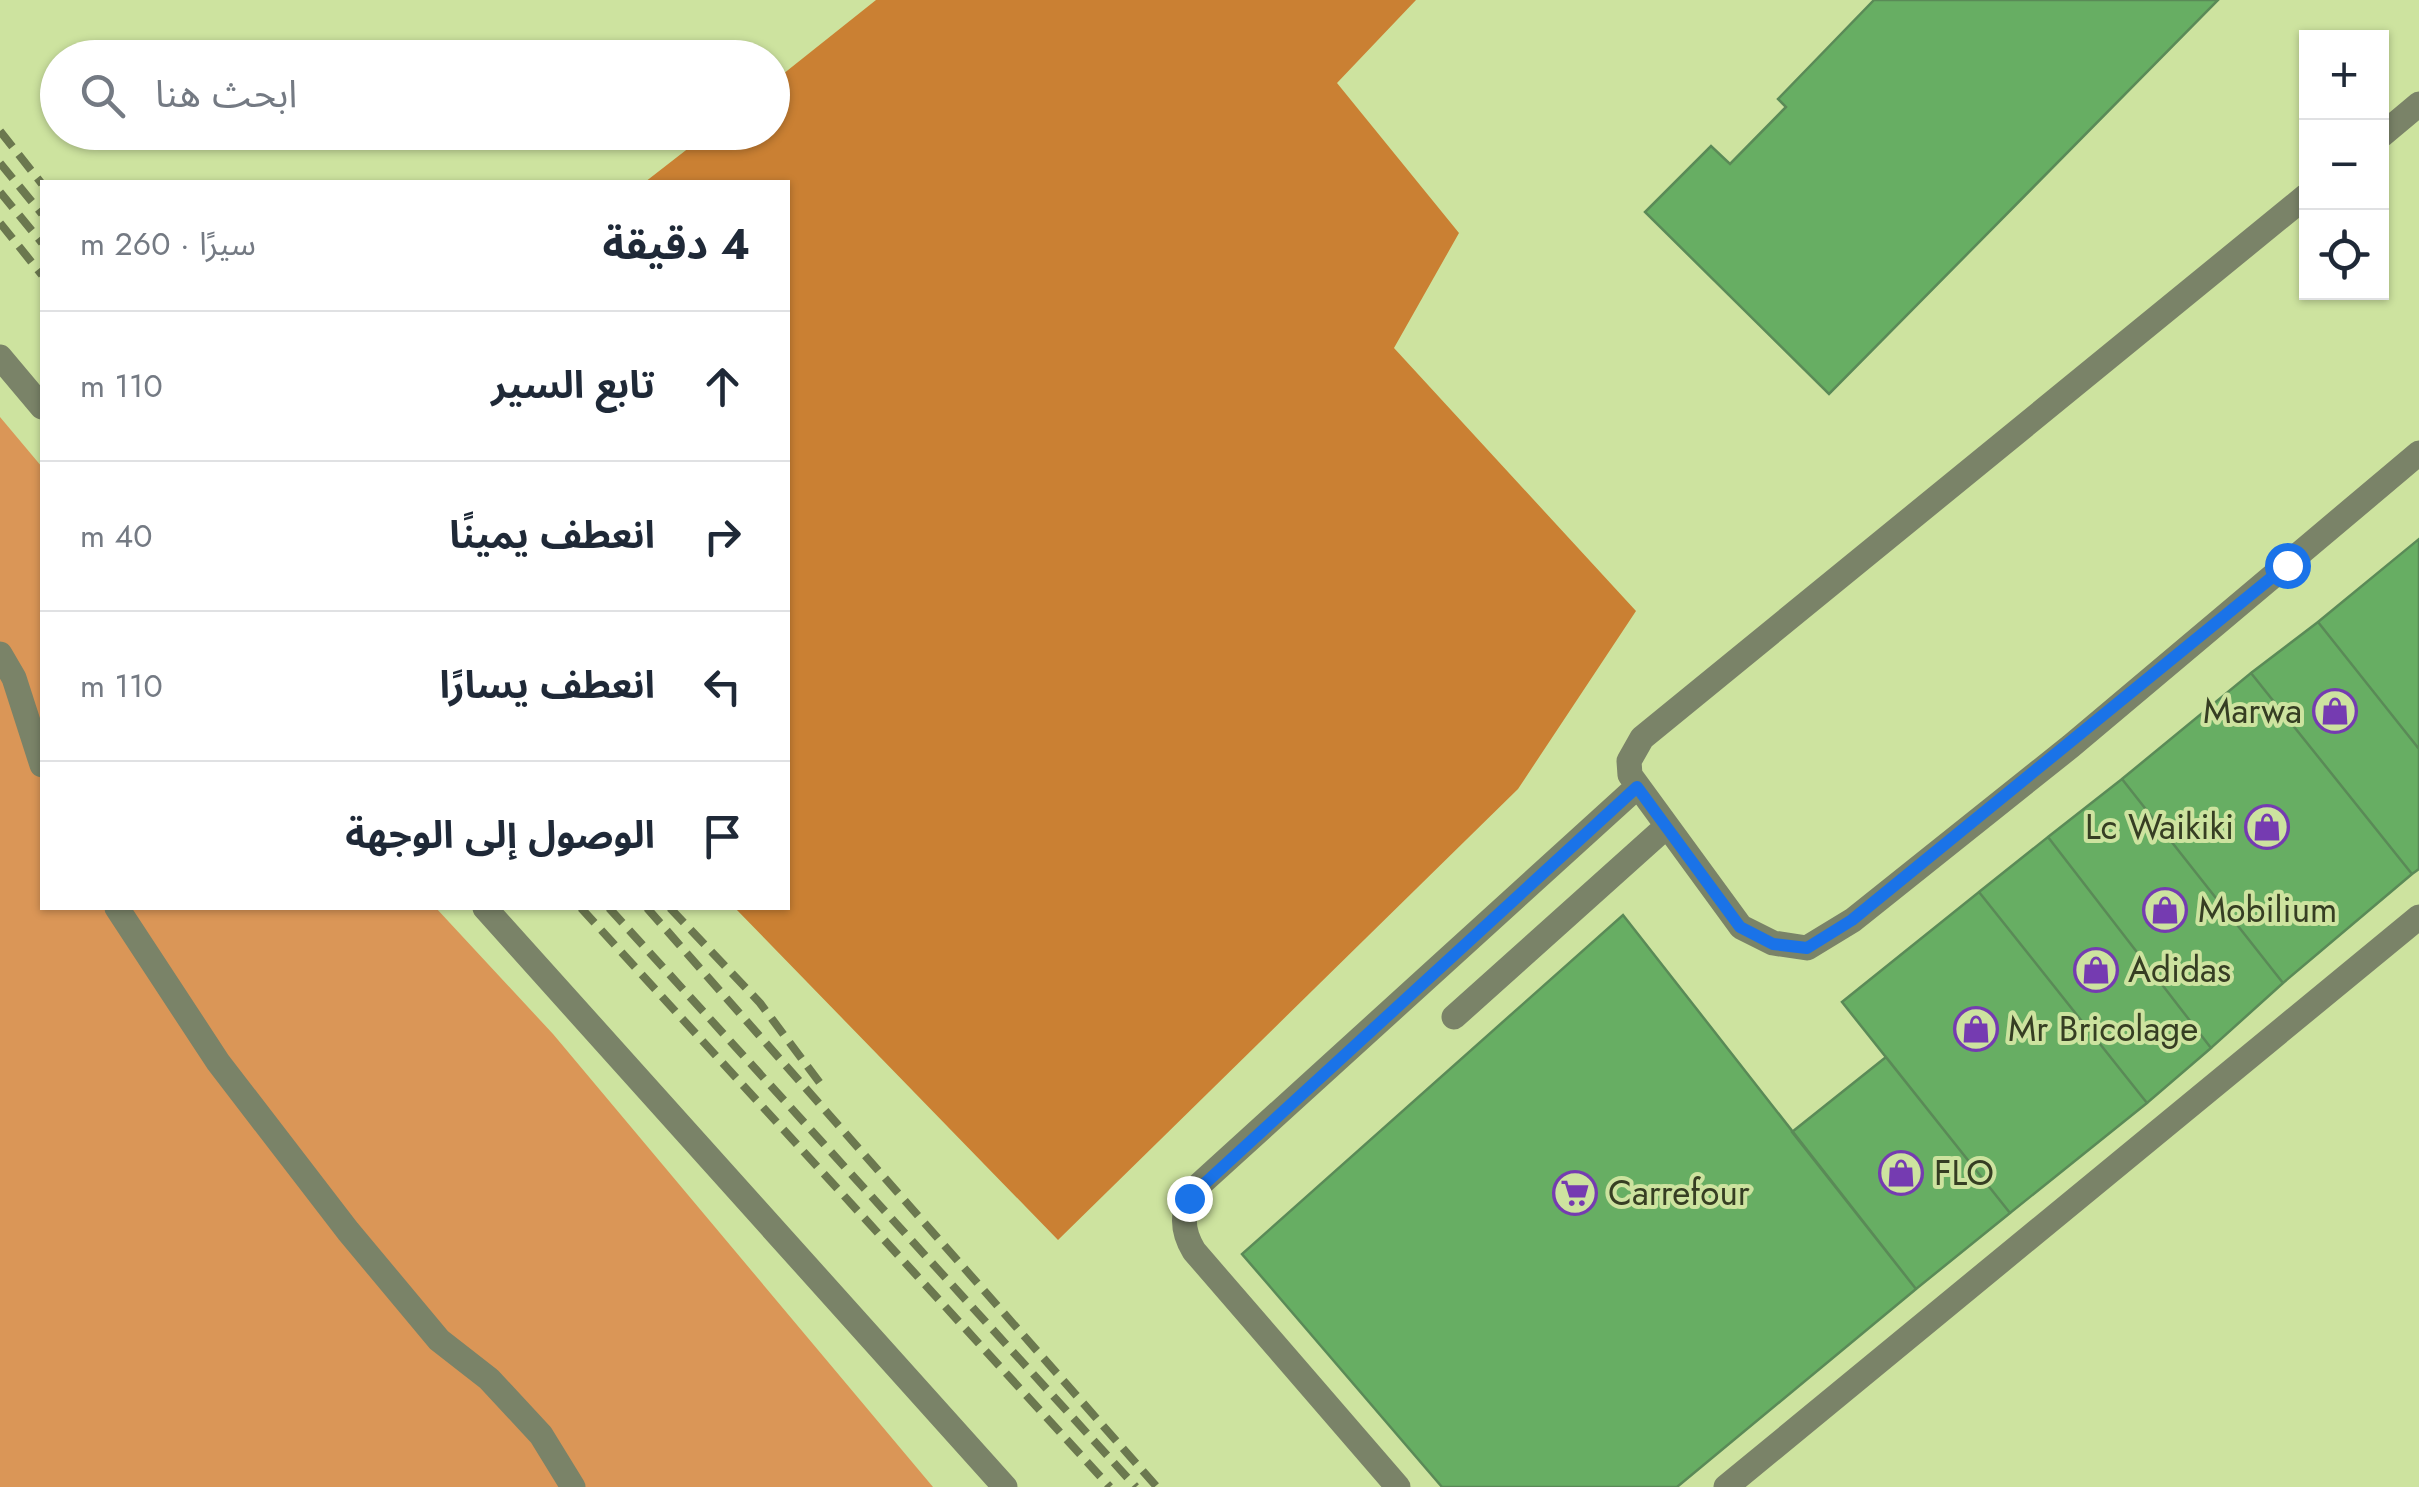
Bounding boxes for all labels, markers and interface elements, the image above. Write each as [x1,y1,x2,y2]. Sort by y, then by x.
map controls [2299,30,2389,300]
button: + [2299,30,2389,120]
search box [40,40,790,150]
text: ابحث هنا [155,66,297,121]
icon: search [75,68,130,123]
button: − [2299,120,2389,210]
button: locate [2299,210,2389,300]
text: 4 دقيقة [602,214,750,275]
text: سيرًا · 260 m [80,221,256,267]
text: تابع السير [491,357,655,412]
icon: ahead [695,359,750,414]
text: 110 m [80,363,163,409]
text: انعطف يمينًا [449,507,655,562]
icon: right [695,509,750,564]
text: 40 m [80,513,152,559]
route start [2265,543,2311,589]
text: انعطف يسارًا [439,657,655,712]
icon: left [695,659,750,714]
text: 110 m [80,663,163,709]
place label: Marwa [2203,686,2302,736]
shop icon: Marwa [2312,688,2358,734]
place label: Lc Waikiki [2085,802,2234,852]
shop icon: Lc Waikiki [2244,804,2290,850]
text: الوصول إلى الوجهة [345,807,655,862]
icon: arrive [695,809,750,864]
place label: Mobilium [2198,885,2337,935]
shop icon: Mobilium [2142,887,2188,933]
place label: Adidas [2128,945,2231,995]
shop icon: Adidas [2073,947,2119,993]
place label: Mr Bricolage [2008,1004,2198,1054]
shop icon: Mr Bricolage [1953,1006,1999,1052]
place label: FLO [1934,1148,1994,1198]
shop icon: FLO [1878,1150,1924,1196]
place label: Carrefour [1608,1168,1750,1218]
supermarket icon: Carrefour [1552,1170,1598,1216]
route end [1167,1176,1213,1222]

